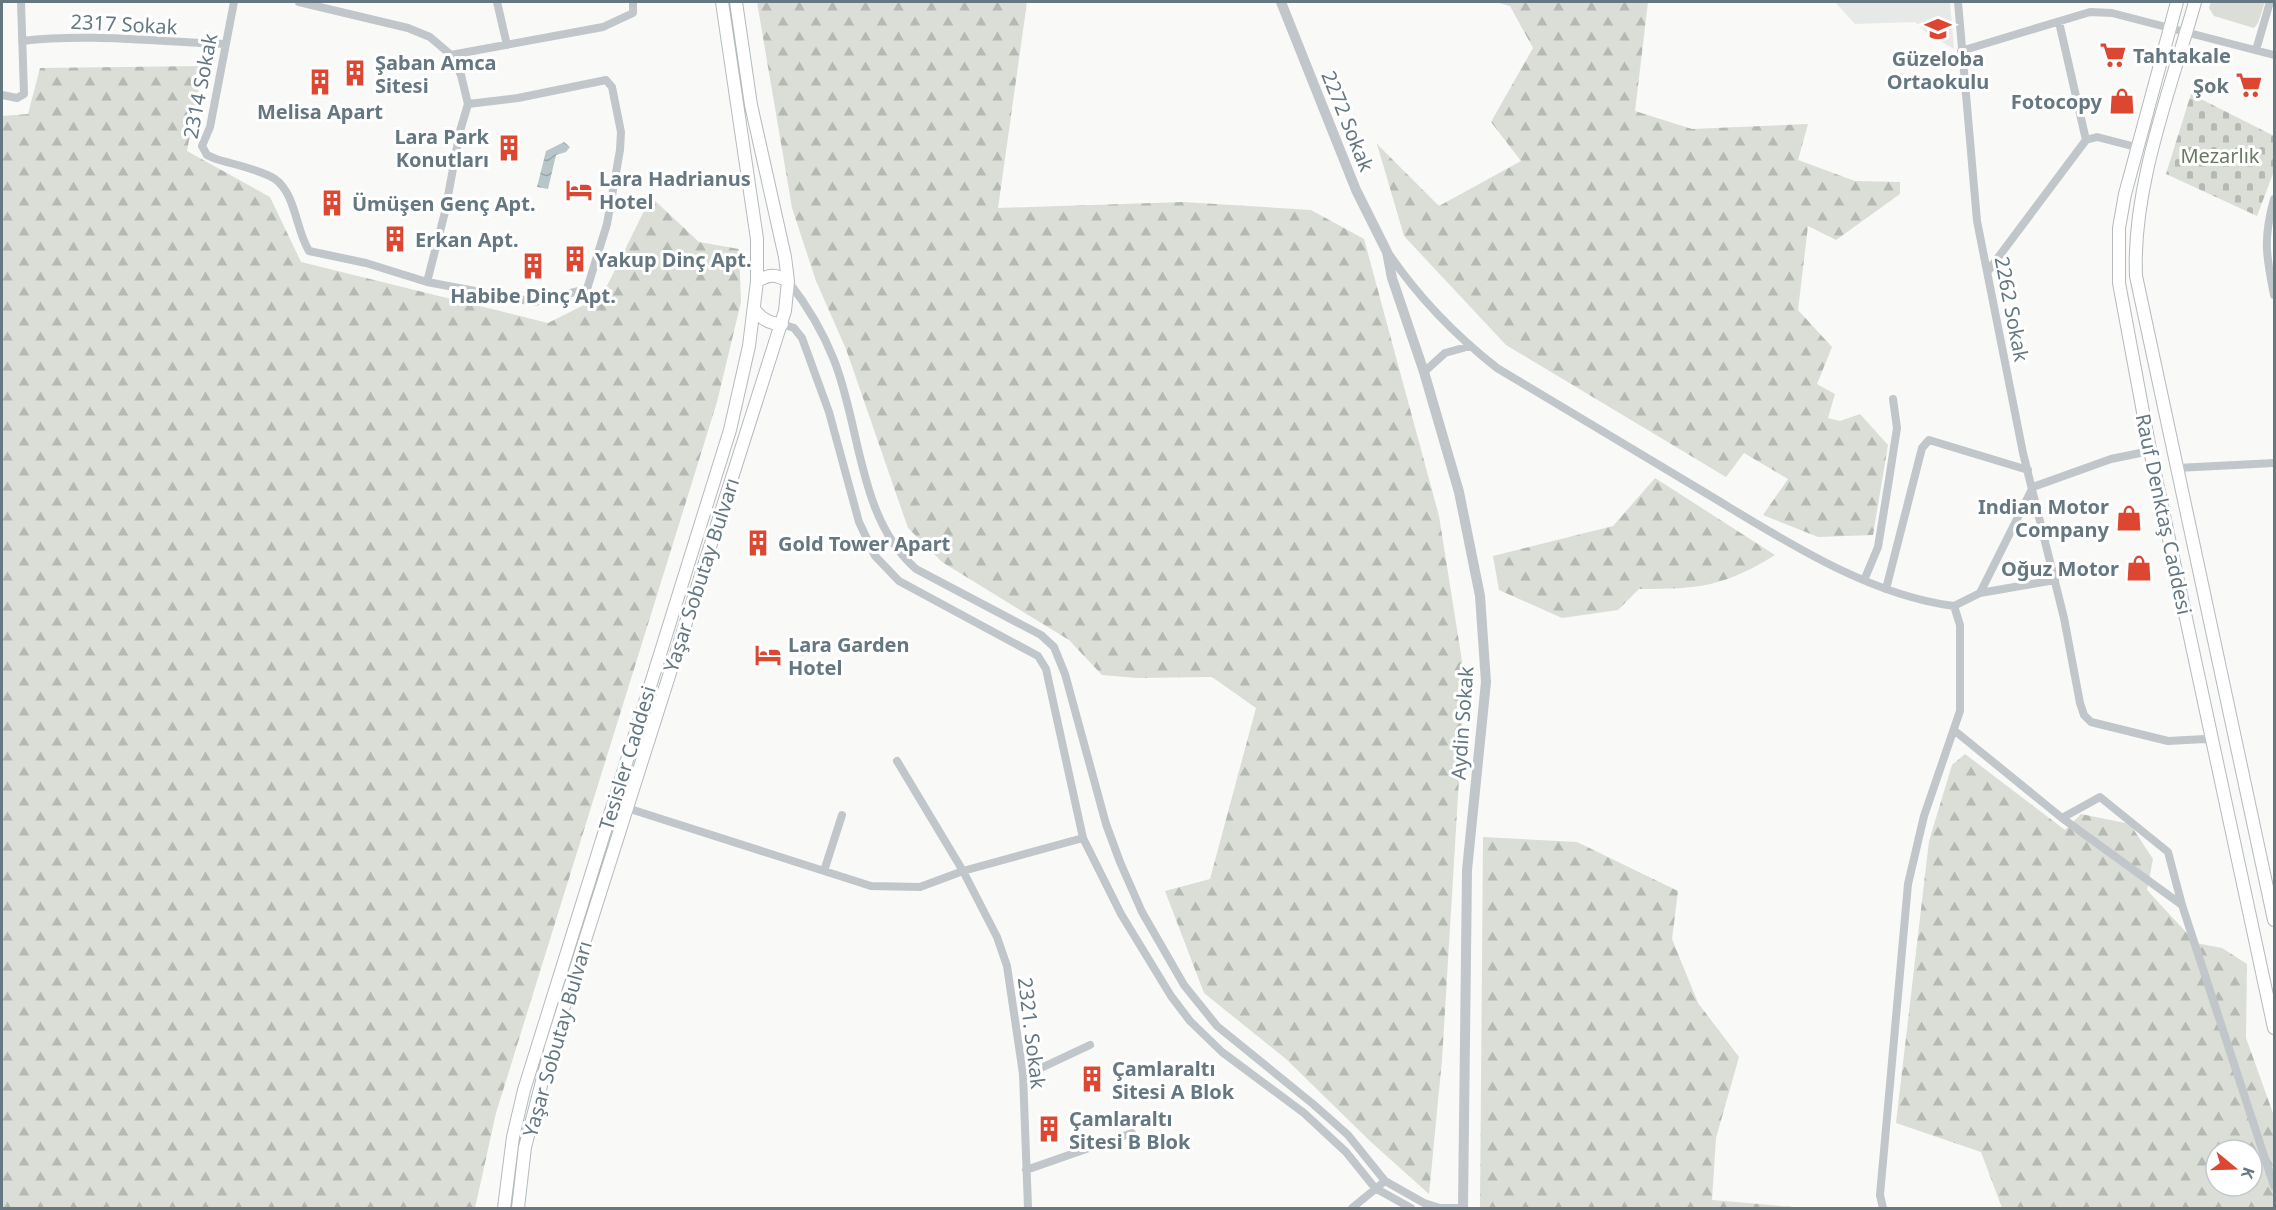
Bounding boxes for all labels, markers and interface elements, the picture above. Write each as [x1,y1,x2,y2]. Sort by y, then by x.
street label: 2317 Sokak [70,8,178,40]
school or university icon: Güzeloba Ortaokulu [1923,14,1953,44]
street label: 2314 Sokak [177,31,223,141]
supermarket icon: Tahtakale [2098,40,2128,70]
place label: Tahtakale [2133,42,2231,69]
place label: Güzeloba Ortaokulu [1887,45,1989,95]
place label: Şaban Amca Sitesi [375,49,496,99]
building icon: Şaban Amca Sitesi [340,58,370,88]
building icon: Melisa Apart [305,67,335,97]
street label: 2272 Sokak [1316,67,1381,176]
supermarket icon: Şok [2234,70,2264,100]
place label: Şok [2193,72,2230,99]
shop icon: Fotocopy [2107,86,2137,116]
place label: Fotocopy [2011,88,2103,115]
place label: Melisa Apart [257,98,383,125]
place label: Lara Park Konutları [394,123,490,173]
building icon: Lara Park Konutları [494,133,524,163]
park label: Mezarlık [2180,142,2260,169]
place label: Lara Hadrianus Hotel [599,165,751,215]
hotel icon: Lara Hadrianus Hotel [564,175,594,205]
building icon: Ümüşen Genç Apt. [317,188,347,218]
place label: Ümüşen Genç Apt. [352,190,536,217]
building icon: Erkan Apt. [380,224,410,254]
place label: Erkan Apt. [415,226,519,253]
building icon: Yakup Dinç Apt. [560,244,590,274]
place label: Yakup Dinç Apt. [595,246,752,273]
building icon: Habibe Dinç Apt. [518,251,548,281]
street label: 2262 Sokak [1989,254,2035,364]
place label: Habibe Dinç Apt. [450,282,616,309]
street label: Rauf Denktaş Caddesi [2130,411,2198,617]
street label: Yaşar Sobutay Bulvarı [657,474,745,676]
place label: Indian Motor Company [1978,493,2110,543]
shop icon: Indian Motor Company [2114,503,2144,533]
building icon: Gold Tower Apart [743,528,773,558]
place label: Gold Tower Apart [778,530,951,557]
shop icon: Oğuz Motor [2124,553,2154,583]
place label: Oğuz Motor [2001,555,2119,582]
place label: Lara Garden Hotel [788,631,909,681]
hotel icon: Lara Garden Hotel [753,640,783,670]
street label: Aydin Sokak [1445,665,1479,781]
street label: Tesisler Caddesi [592,682,662,834]
street label: Yaşar Sobutay Bulvarı [516,938,598,1140]
street label: 2321. Sokak [1012,976,1052,1091]
place label: Çamlaraltı Sitesi A Blok [1112,1055,1235,1105]
building icon: Çamlaraltı Sitesi A Blok [1077,1064,1107,1094]
place label: Çamlaraltı Sitesi B Blok [1069,1105,1191,1155]
building icon: Çamlaraltı Sitesi B Blok [1034,1114,1064,1144]
north arrow [2204,1138,2264,1198]
text: K [2236,1164,2260,1182]

